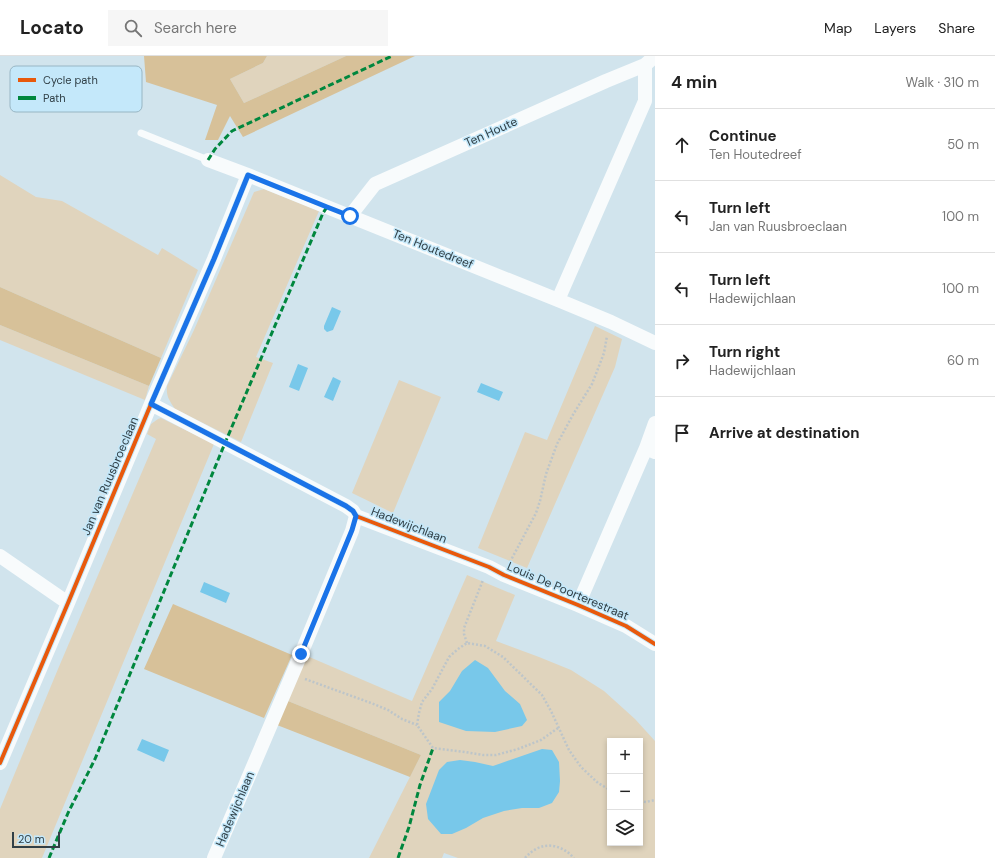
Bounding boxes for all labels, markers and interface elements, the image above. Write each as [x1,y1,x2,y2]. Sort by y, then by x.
search box [108,10,388,46]
text: Locato [20,15,84,40]
icon: search [122,17,144,39]
text: Search here [154,18,237,38]
text: Map [824,19,852,37]
text: Layers [874,19,916,37]
text: Share [938,19,975,37]
legend [10,66,142,112]
text: 4 min [671,71,717,93]
text: Cycle path [43,73,98,87]
text: Walk · 310 m [906,74,979,91]
text: Path [43,91,66,105]
street label: Ten Houte [462,113,520,151]
text: Continue [709,126,777,146]
icon: ahead [671,134,693,156]
text: 50 m [947,136,979,153]
text: Ten Houtedreef [709,146,802,163]
text: Turn left [709,198,770,218]
icon: left [671,206,693,228]
route start [341,207,359,225]
text: 100 m [942,208,979,225]
text: Jan van Ruusbroeclaan [709,218,847,235]
street label: Ten Houtedreef [390,226,476,272]
text: Turn left [709,270,770,290]
icon: left [671,278,693,300]
text: 100 m [942,280,979,297]
text: Hadewijchlaan [709,290,796,307]
text: Turn right [709,342,780,362]
icon: right [671,350,693,372]
text: 60 m [947,352,979,369]
text: Hadewijchlaan [709,362,796,379]
street label: Jan van Ruusbroeclaan [78,414,142,538]
icon: arrive [671,422,693,444]
text: Arrive at destination [709,423,860,443]
street label: Hadewijchlaan [369,503,449,547]
street label: Louis De Poorterestraat [505,558,631,624]
route end [292,645,310,663]
map controls [607,738,643,846]
button: + [607,738,643,774]
street label: Hadewijchlaan [212,769,258,849]
button: − [607,774,643,810]
button: layers [607,810,643,846]
scale bar [12,830,60,849]
text: 20 m [18,832,44,846]

